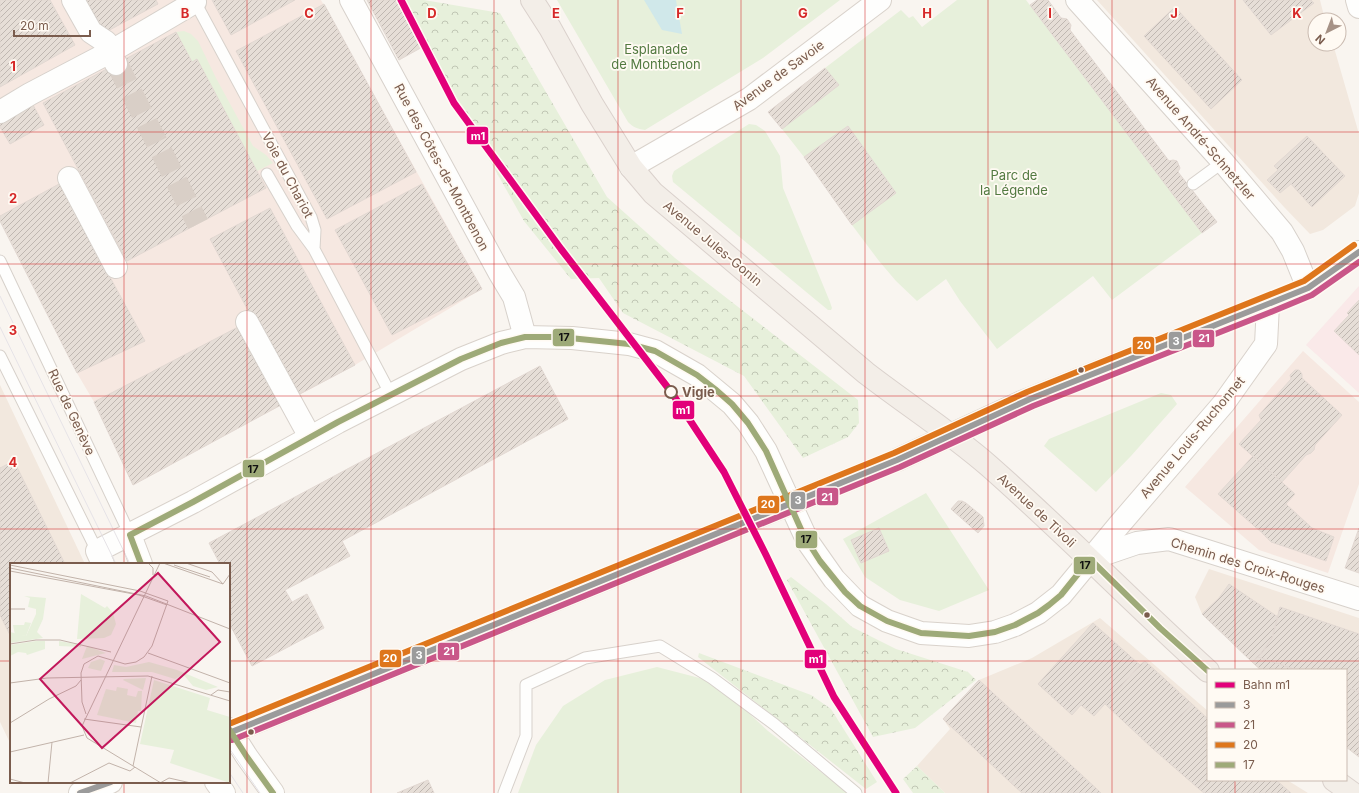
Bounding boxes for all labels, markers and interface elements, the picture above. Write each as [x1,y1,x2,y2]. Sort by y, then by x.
text: B [181,5,190,21]
text: C [304,5,314,21]
text: D [427,5,437,21]
text: E [552,5,560,21]
text: F [676,5,684,21]
text: G [798,5,808,21]
text: H [922,5,932,21]
text: I [1048,5,1052,21]
text: J [1170,5,1178,21]
text: K [1292,5,1302,21]
scale bar [14,12,90,38]
north arrow [1307,12,1347,52]
text: 20 m [20,18,49,33]
text: N [1313,31,1328,47]
street label: Avenue de Savoie [729,36,827,114]
park label: Esplanade de Montbenon [611,41,701,72]
text: 1 [10,58,16,74]
street label: Avenue André-Schnetzler [1143,73,1259,203]
street label: Rue des Côtes-de-Montbenon [391,81,493,253]
line badge: m1 [466,126,489,145]
street label: Voie du Chariot [259,129,317,221]
text: m1 [471,129,485,143]
park label: Parc de la Légende [980,167,1048,198]
text: 2 [9,190,17,206]
street label: Avenue Jules-Gonin [660,197,766,289]
text: 3 [9,322,17,338]
line badge: 17 [552,328,575,347]
line badge: 21 [1192,329,1215,348]
text: 17 [558,330,570,344]
line badge: 3 [1168,331,1183,350]
text: 21 [1198,331,1210,345]
text: 3 [1172,334,1180,348]
line badge: 20 [1132,336,1155,355]
text: 20 [1137,338,1151,352]
unlabelled marker [1076,365,1086,375]
street label: Rue de Genève [45,366,99,458]
street label: Avenue Louis-Ruchonnet [1136,373,1248,501]
place label: Vigie [682,384,715,400]
marker: Vigie [664,385,678,399]
line badge: m1 [672,400,695,420]
text: m1 [676,403,690,417]
text: 4 [9,454,18,470]
line badge: 17 [242,459,265,478]
text: 17 [247,462,259,476]
street label: Avenue de Tivoli [995,470,1079,550]
line badge: 21 [816,487,839,506]
text: 21 [821,490,833,504]
line badge: 3 [790,491,806,510]
text: 3 [794,493,802,507]
line badge: 20 [757,495,780,514]
text: 20 [761,497,775,511]
line badge: 17 [795,530,818,549]
text: 17 [800,532,812,546]
street label: Chemin des Croix-Rouges [1169,534,1327,596]
line badge: 17 [1073,556,1096,575]
text: 17 [1079,558,1091,572]
inset map [10,563,230,783]
unlabelled marker [1142,610,1152,620]
line badge: 21 [437,642,460,661]
text: 21 [443,644,455,658]
line badge: 3 [411,646,426,665]
text: 3 [415,648,423,662]
line badge: 20 [379,649,402,668]
line badge: m1 [804,649,827,669]
text: 20 [383,651,397,665]
text: m1 [809,652,823,666]
legend [1207,669,1347,781]
text: Bahn m1 [1243,677,1290,692]
text: 3 [1243,697,1250,712]
text: 21 [1243,717,1255,732]
unlabelled marker [246,727,256,737]
text: 20 [1243,737,1258,752]
text: 17 [1243,757,1255,772]

